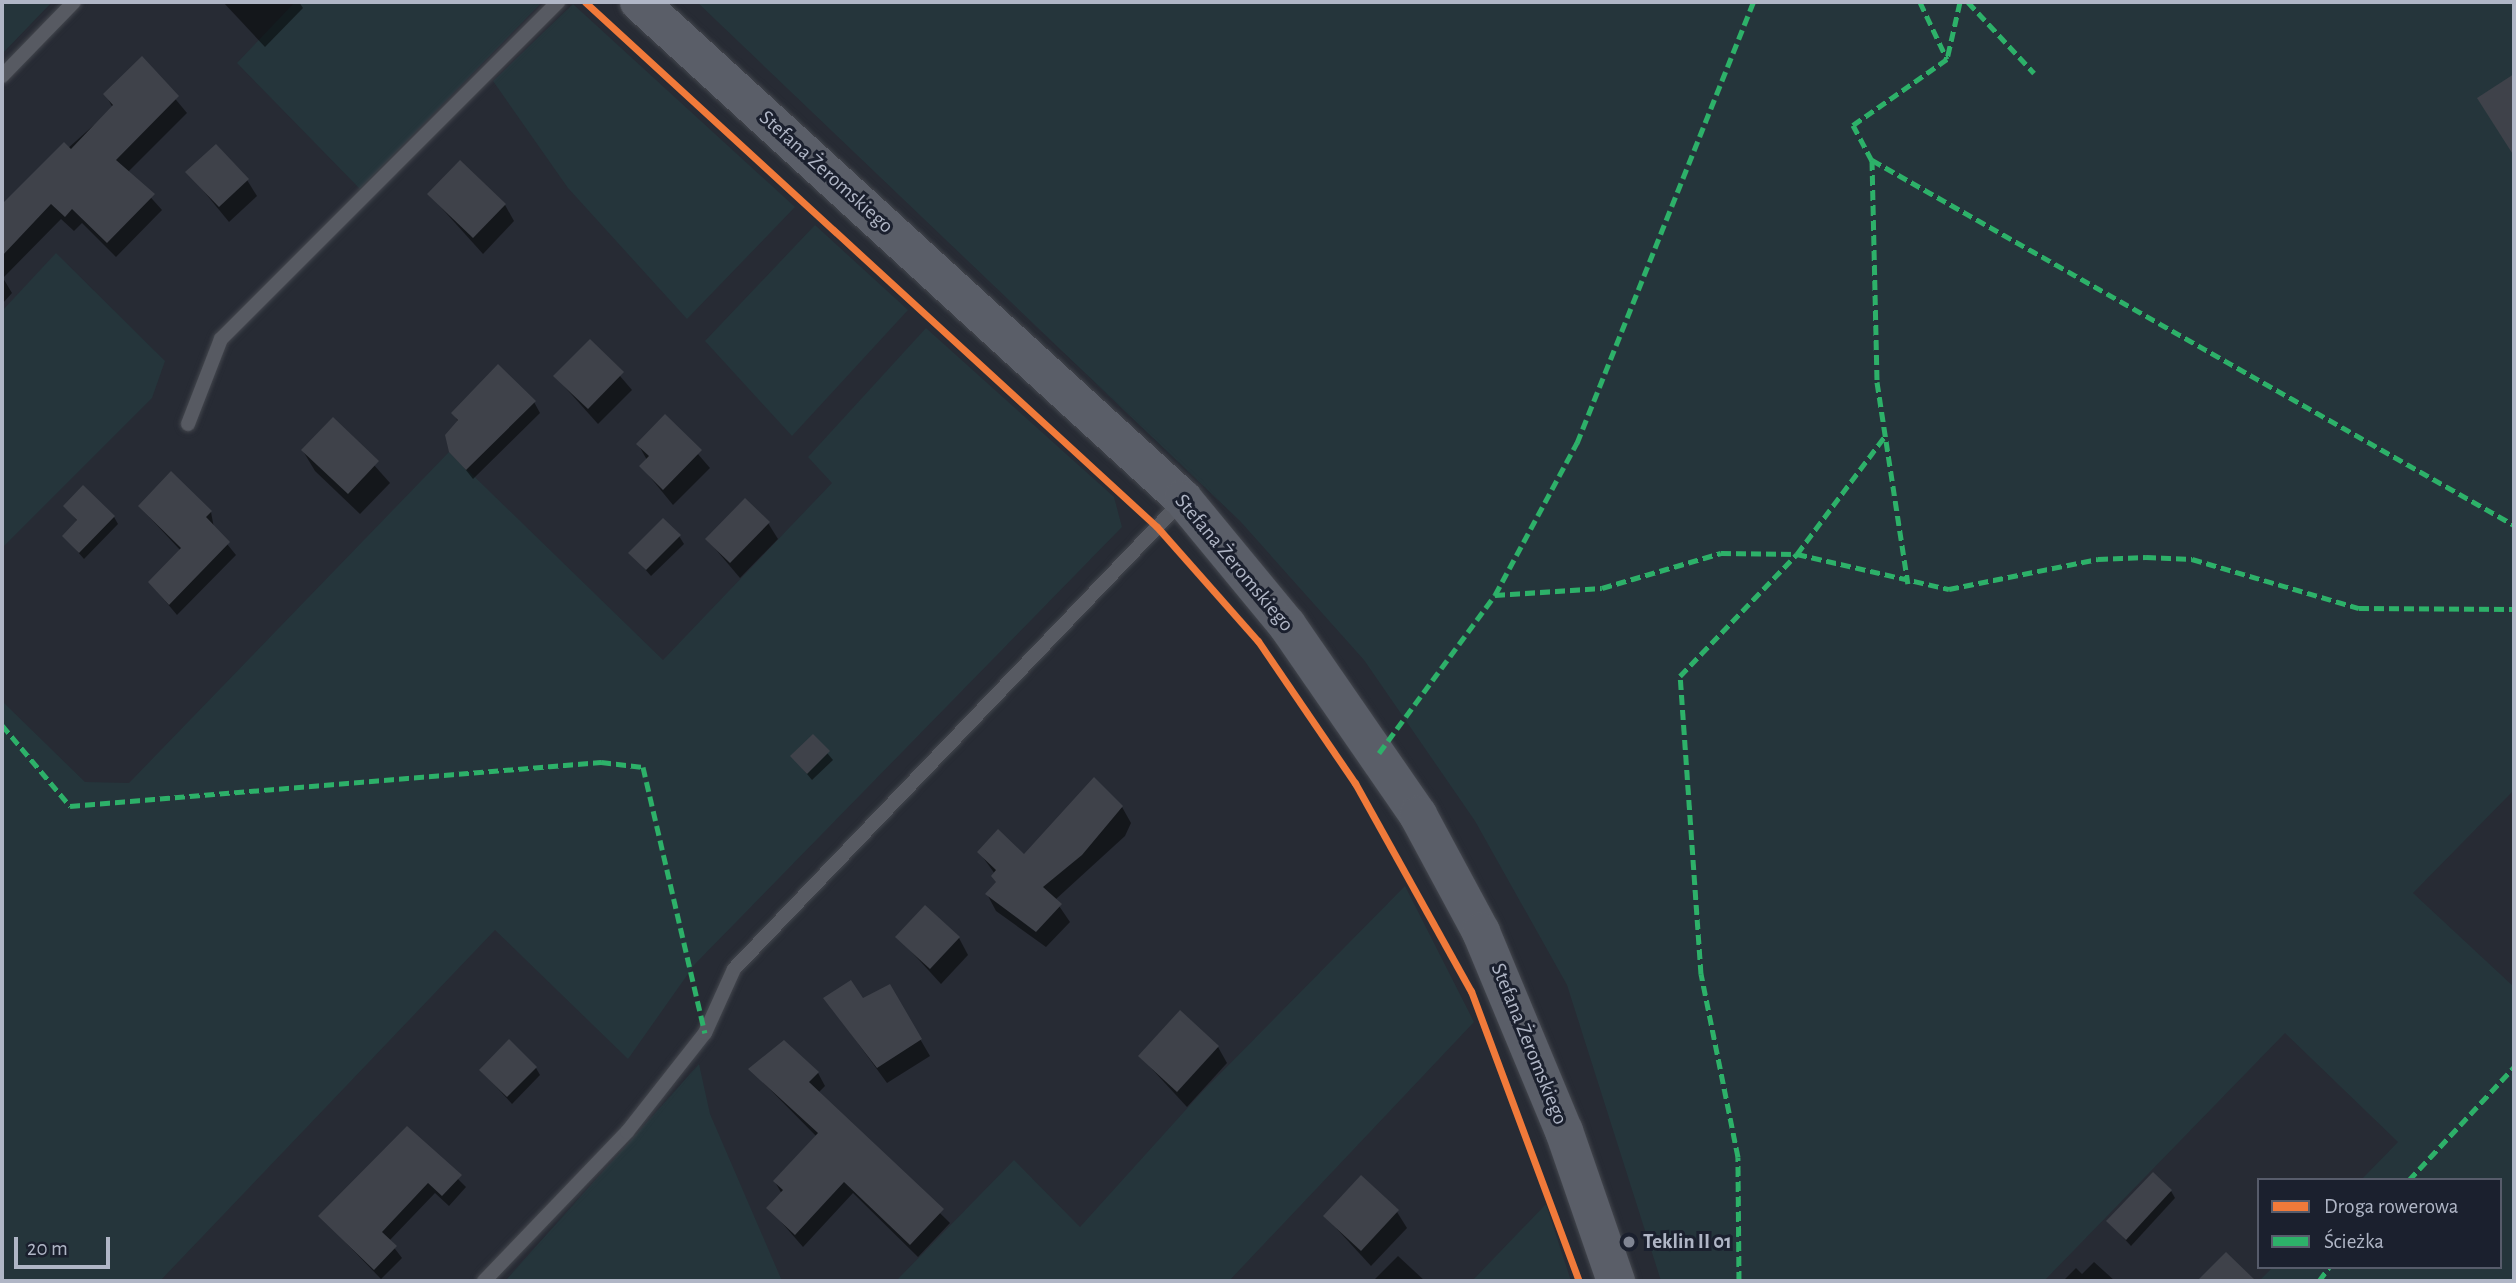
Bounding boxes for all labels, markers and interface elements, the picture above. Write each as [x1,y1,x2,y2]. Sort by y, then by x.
street label: Stefana Żeromskiego [754,105,898,239]
street label: Stefana Żeromskiego [1169,489,1299,637]
street label: Stefana Żeromskiego [1485,960,1573,1128]
legend [2257,1178,2502,1269]
text: Droga rowerowa [2324,1196,2458,1217]
scale bar [18,1224,114,1268]
place label: Teklin II 01 [1643,1229,1732,1255]
text: Ścieżka [2324,1231,2384,1252]
marker: Teklin II 01 [1621,1234,1637,1250]
text: 20 m [27,1238,68,1259]

